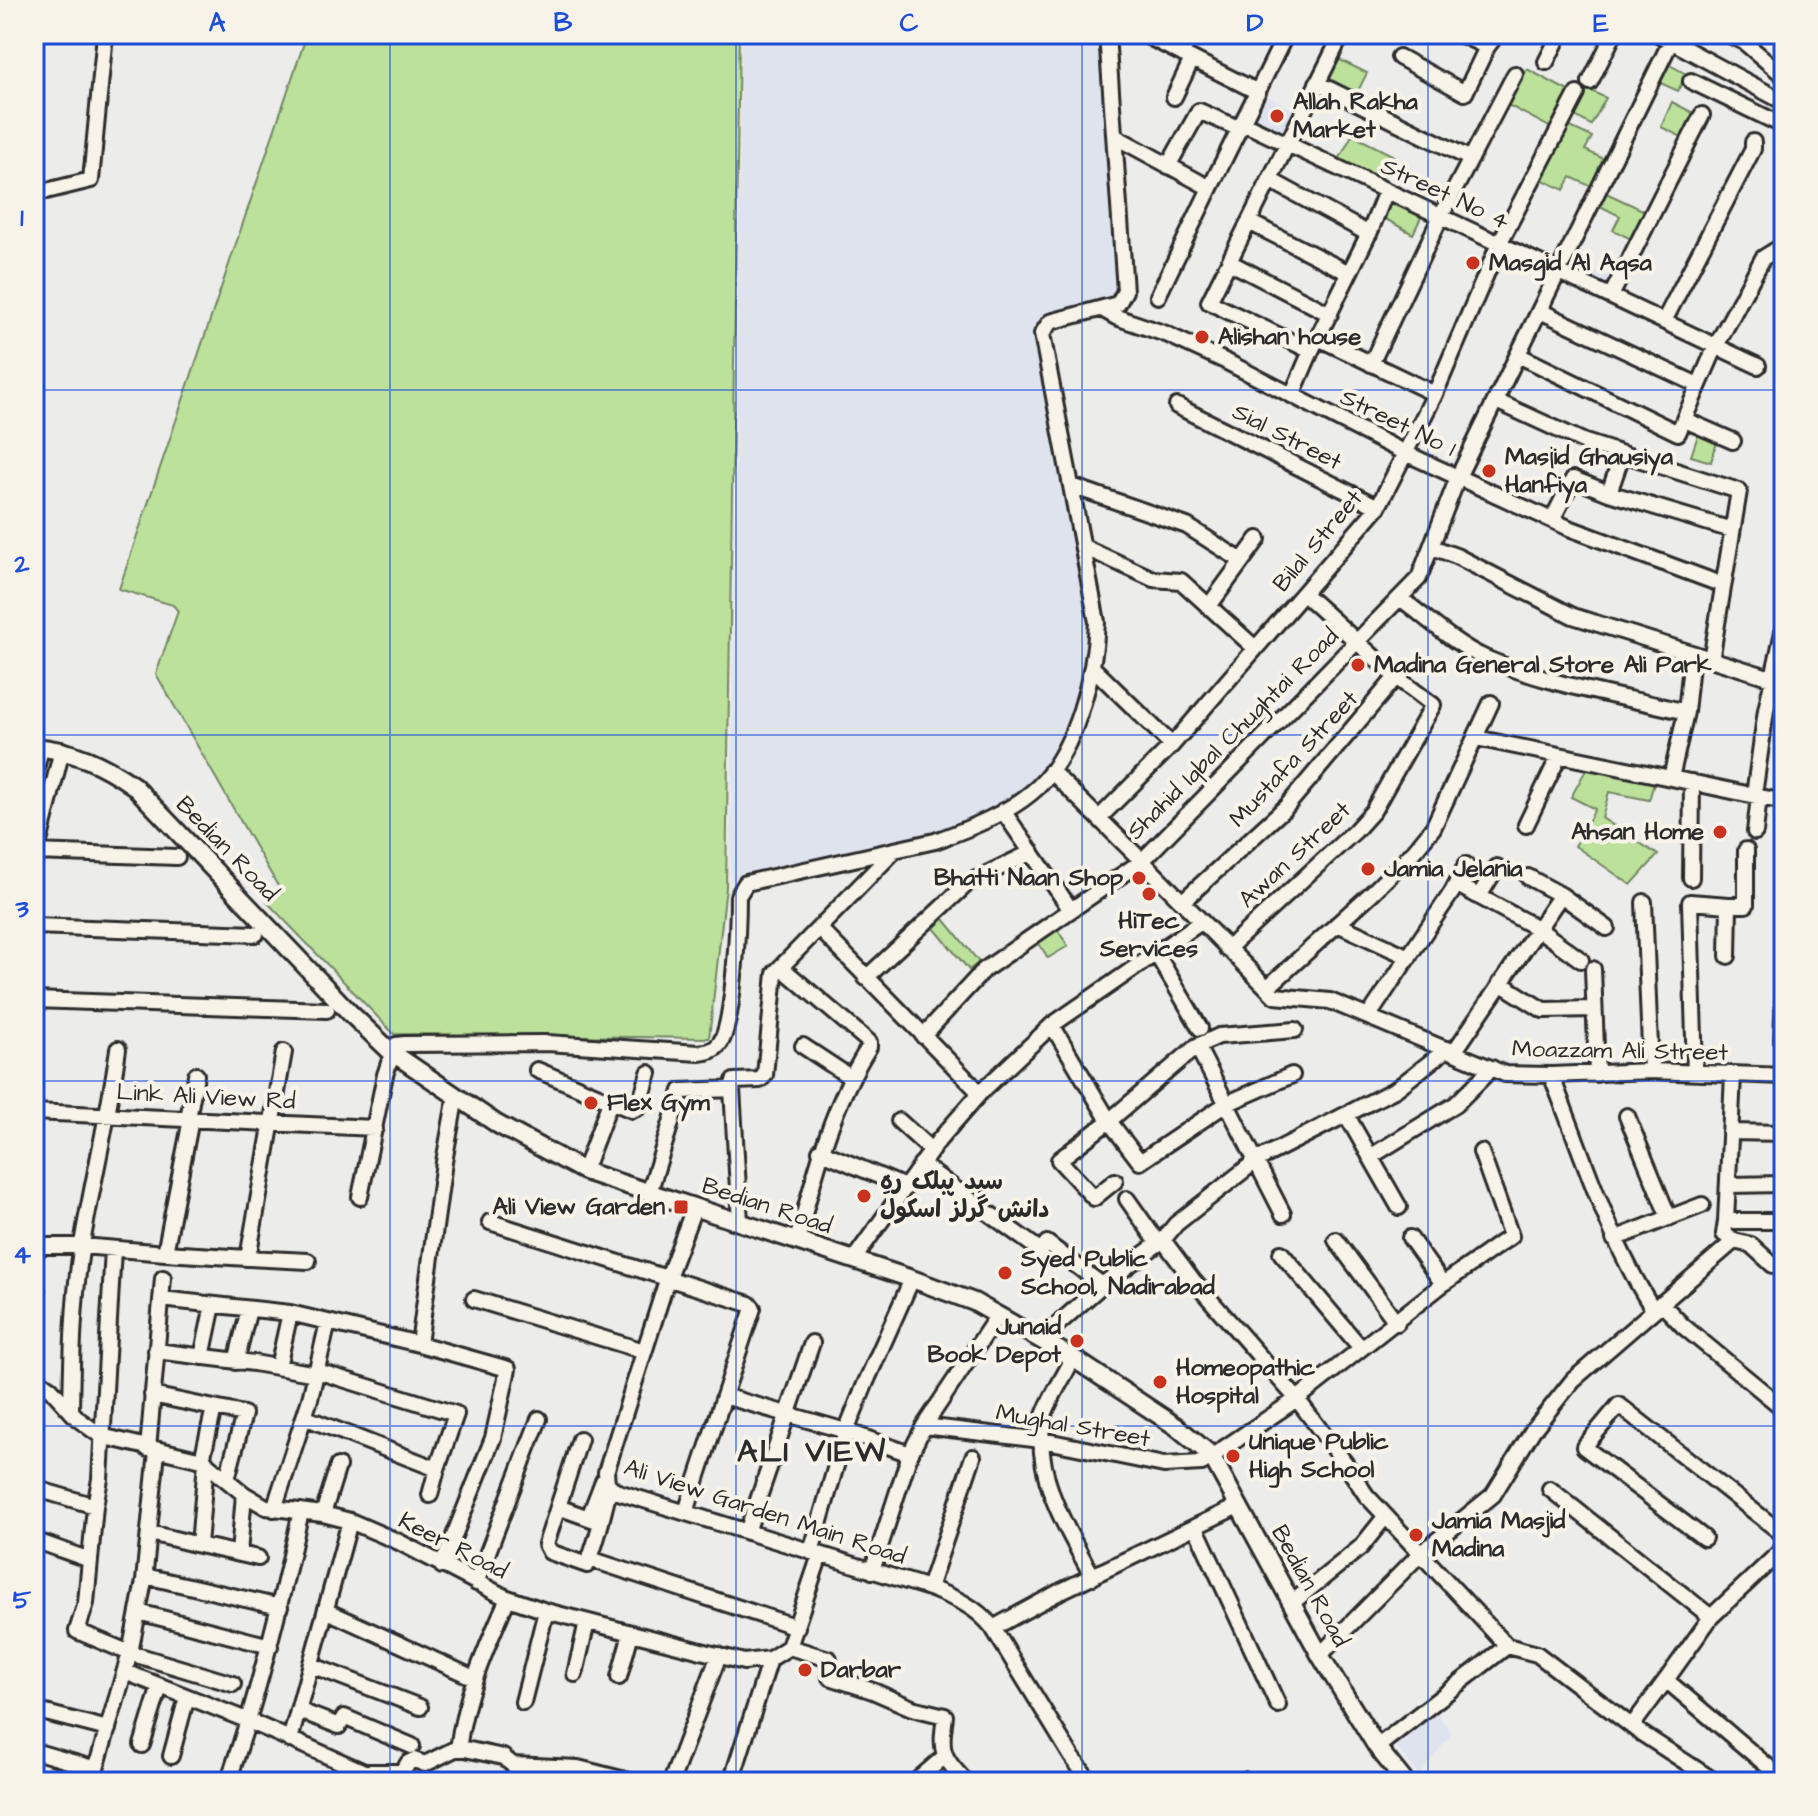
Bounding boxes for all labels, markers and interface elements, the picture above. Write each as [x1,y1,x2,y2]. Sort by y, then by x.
text: A [209,5,226,41]
text: B [554,5,573,41]
text: C [900,5,919,41]
text: D [1247,5,1264,41]
text: E [1593,5,1609,41]
place label: Allah Rakha Market [1293,85,1419,147]
marker: Allah Rakha Market [1268,107,1286,125]
street label: Street No 4 [1375,149,1515,239]
text: 1 [20,200,24,236]
place label: Masgid Al Aqsa [1489,246,1653,281]
marker: Masgid Al Aqsa [1464,254,1482,272]
place label: Alishan house [1218,320,1361,354]
marker: Alishan house [1193,328,1211,346]
street label: Street No 1 [1334,380,1462,466]
street label: Sial Street [1226,395,1348,479]
place label: Masjid Ghausiya Hanfiya [1505,440,1674,504]
marker: Masjid Ghausiya Hanfiya [1480,462,1498,480]
street label: Bilal Street [1265,482,1371,599]
text: 2 [14,546,30,582]
street label: Shahid Iqbal Chughtai Road [1119,620,1347,848]
place label: Madina General Store Ali Park [1374,648,1712,682]
marker: Madina General Store Ali Park [1349,656,1367,674]
street label: Mustafa Street [1222,683,1367,835]
street label: Bedian Road [168,789,286,909]
street label: Awan Street [1231,794,1359,916]
place label: Ahsan Home [1571,815,1704,849]
marker: Ahsan Home [1711,823,1729,841]
place label: Jamia Jelania [1383,852,1523,886]
marker: Jamia Jelania [1359,860,1377,878]
place label: Bhatti Naan Shop [934,861,1124,895]
marker: Bhatti Naan Shop [1130,869,1148,887]
marker: HiTec Services [1140,885,1158,903]
text: 3 [14,891,29,927]
place label: HiTec Services [1099,904,1198,966]
street label: Moazzam Ali Street [1512,1032,1729,1070]
street label: Link Ali View Rd [116,1075,296,1119]
place label: Flex Gym [607,1086,710,1122]
marker: Flex Gym [582,1094,600,1112]
place label: سید پبلک رہِ دانش گرلز اسکول [880,1165,1049,1227]
street label: Bedian Road [698,1169,836,1243]
marker: سید پبلک رہِ دانش گرلز اسکول [855,1187,873,1205]
place label: Ali View Garden [493,1190,665,1224]
marker: Ali View Garden [672,1198,690,1216]
text: 4 [13,1237,31,1273]
place label: Syed Public School, Nadirabad [1020,1242,1215,1304]
marker: Syed Public School, Nadirabad [996,1264,1014,1282]
place label: Junaid Book Depot [927,1310,1062,1372]
marker: Junaid Book Depot [1068,1332,1086,1350]
place label: Homeopathic Hospital [1176,1351,1315,1413]
marker: Homeopathic Hospital [1151,1373,1169,1391]
street label: Mughal Street [993,1396,1153,1457]
place label: Unique Public High School [1249,1425,1389,1488]
district label: ALI VIEW [737,1429,887,1474]
marker: Unique Public High School [1224,1447,1242,1465]
street label: Ali View Garden Main Road [620,1450,910,1574]
street label: Keer Road [392,1504,514,1588]
place label: Jamia Masjid Madina [1431,1504,1566,1566]
street label: Bedian Road [1262,1519,1358,1653]
marker: Jamia Masjid Madina [1407,1526,1425,1544]
text: 5 [13,1582,32,1618]
place label: Darbar [821,1653,902,1687]
marker: Darbar [796,1661,814,1679]

